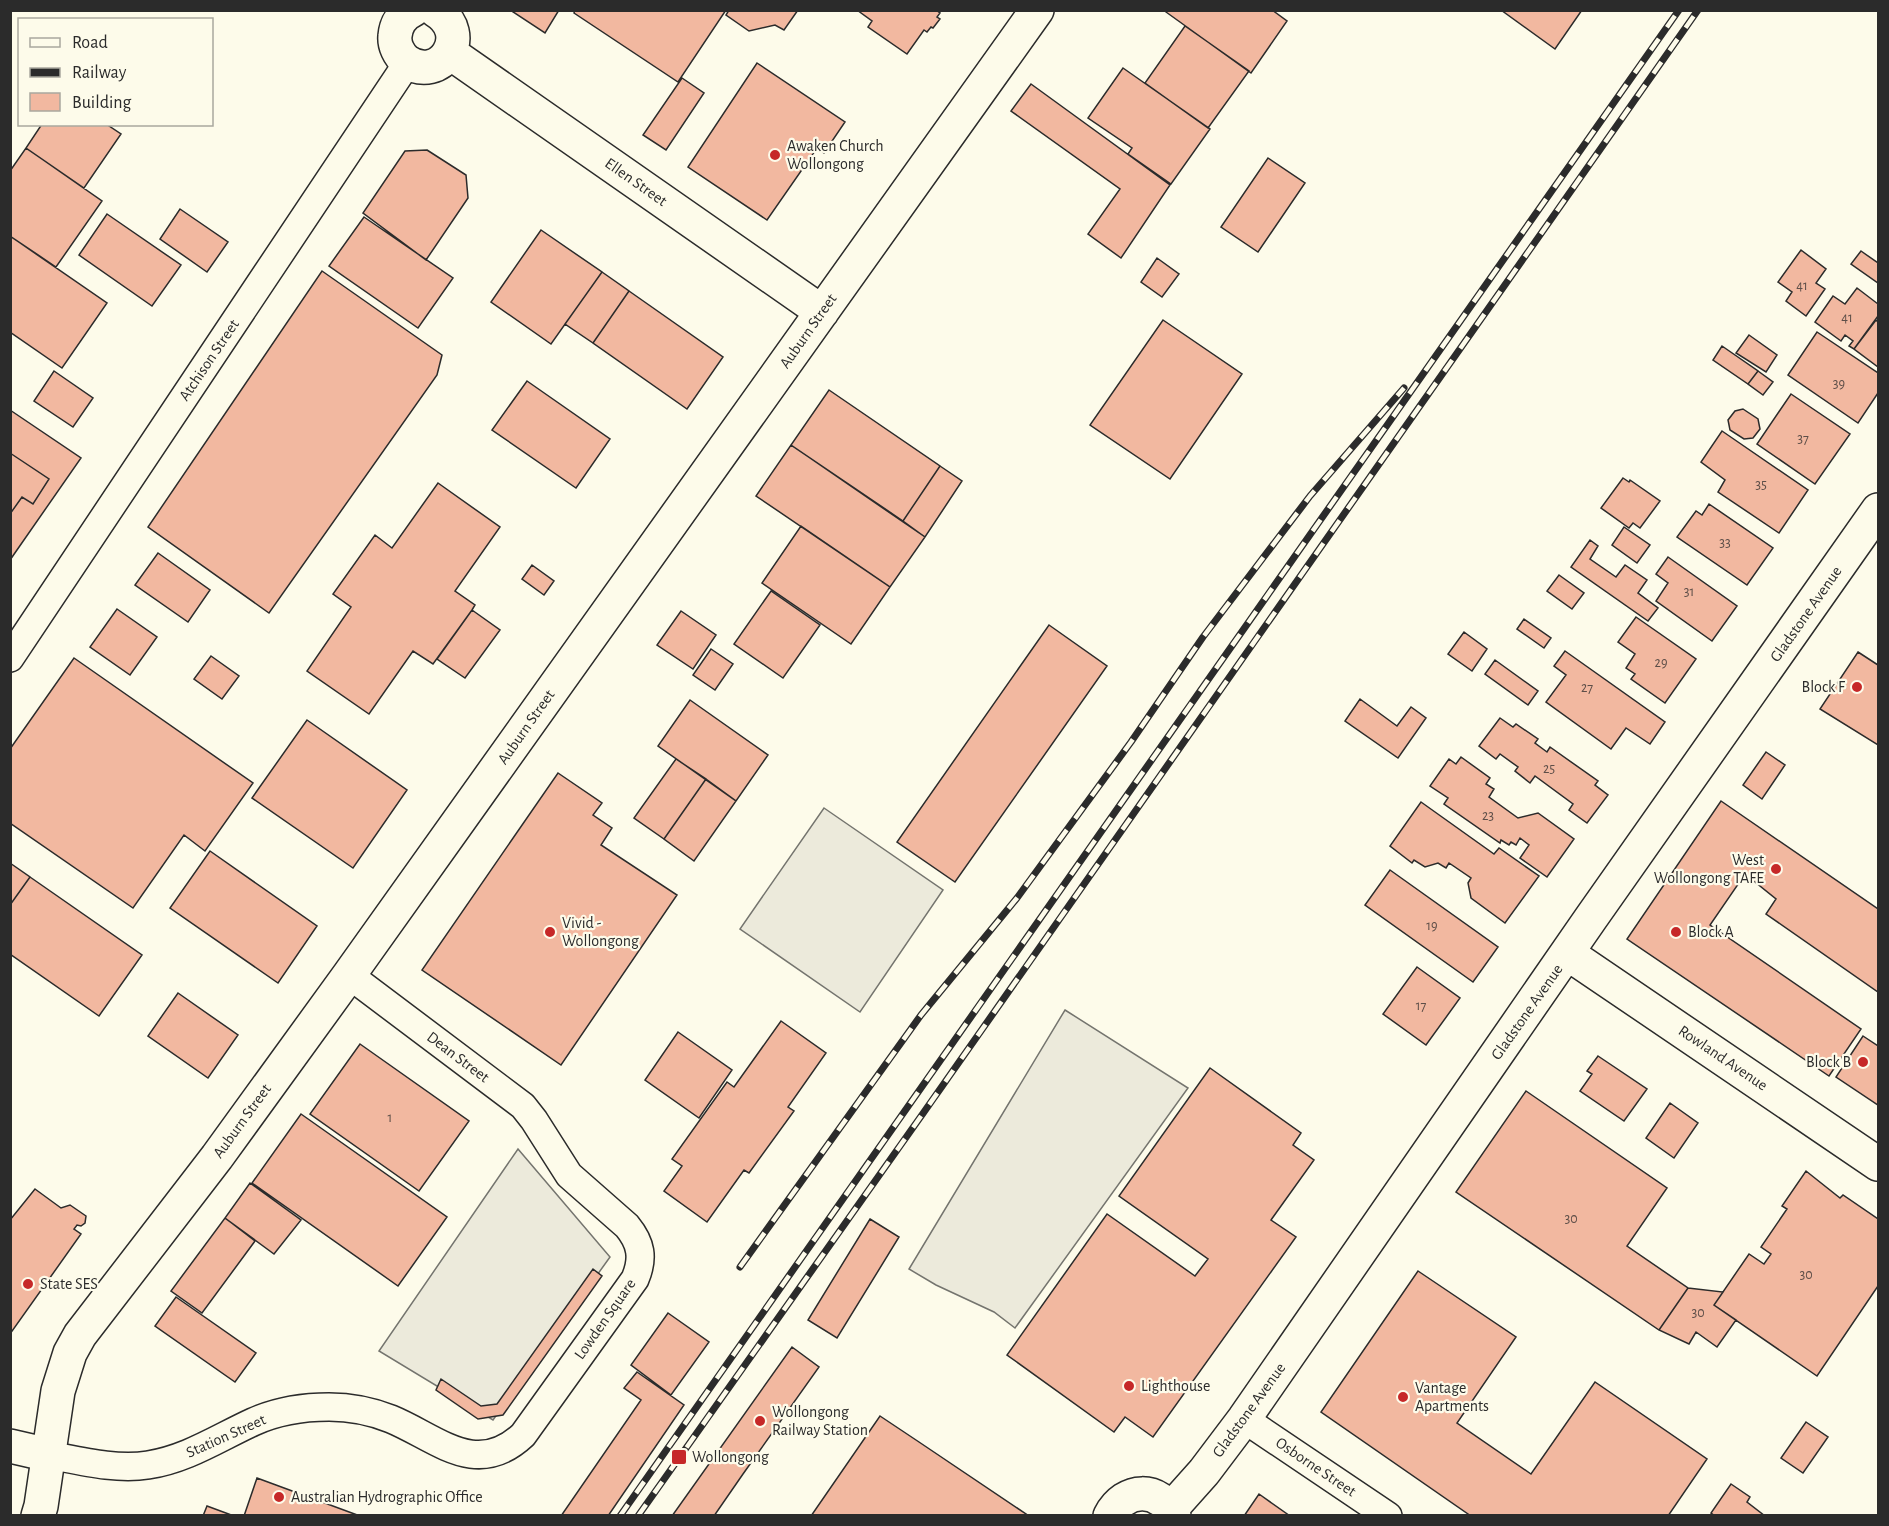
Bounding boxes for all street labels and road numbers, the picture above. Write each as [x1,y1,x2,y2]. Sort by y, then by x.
street label: Ellen Street [602,155,670,209]
street label: Auburn Street [776,291,840,371]
street label: Atchison Street [176,316,242,404]
street label: Gladstone Avenue [1767,563,1845,665]
street label: Auburn Street [494,687,558,767]
street label: Gladstone Avenue [1488,961,1566,1063]
street label: Rowland Avenue [1676,1022,1770,1094]
street label: Dean Street [424,1028,492,1086]
street label: Auburn Street [210,1081,274,1161]
street label: Lowden Square [571,1276,639,1362]
street label: Gladstone Avenue [1209,1360,1289,1460]
street label: Station Street [184,1411,268,1461]
street label: Osborne Street [1273,1434,1359,1500]

